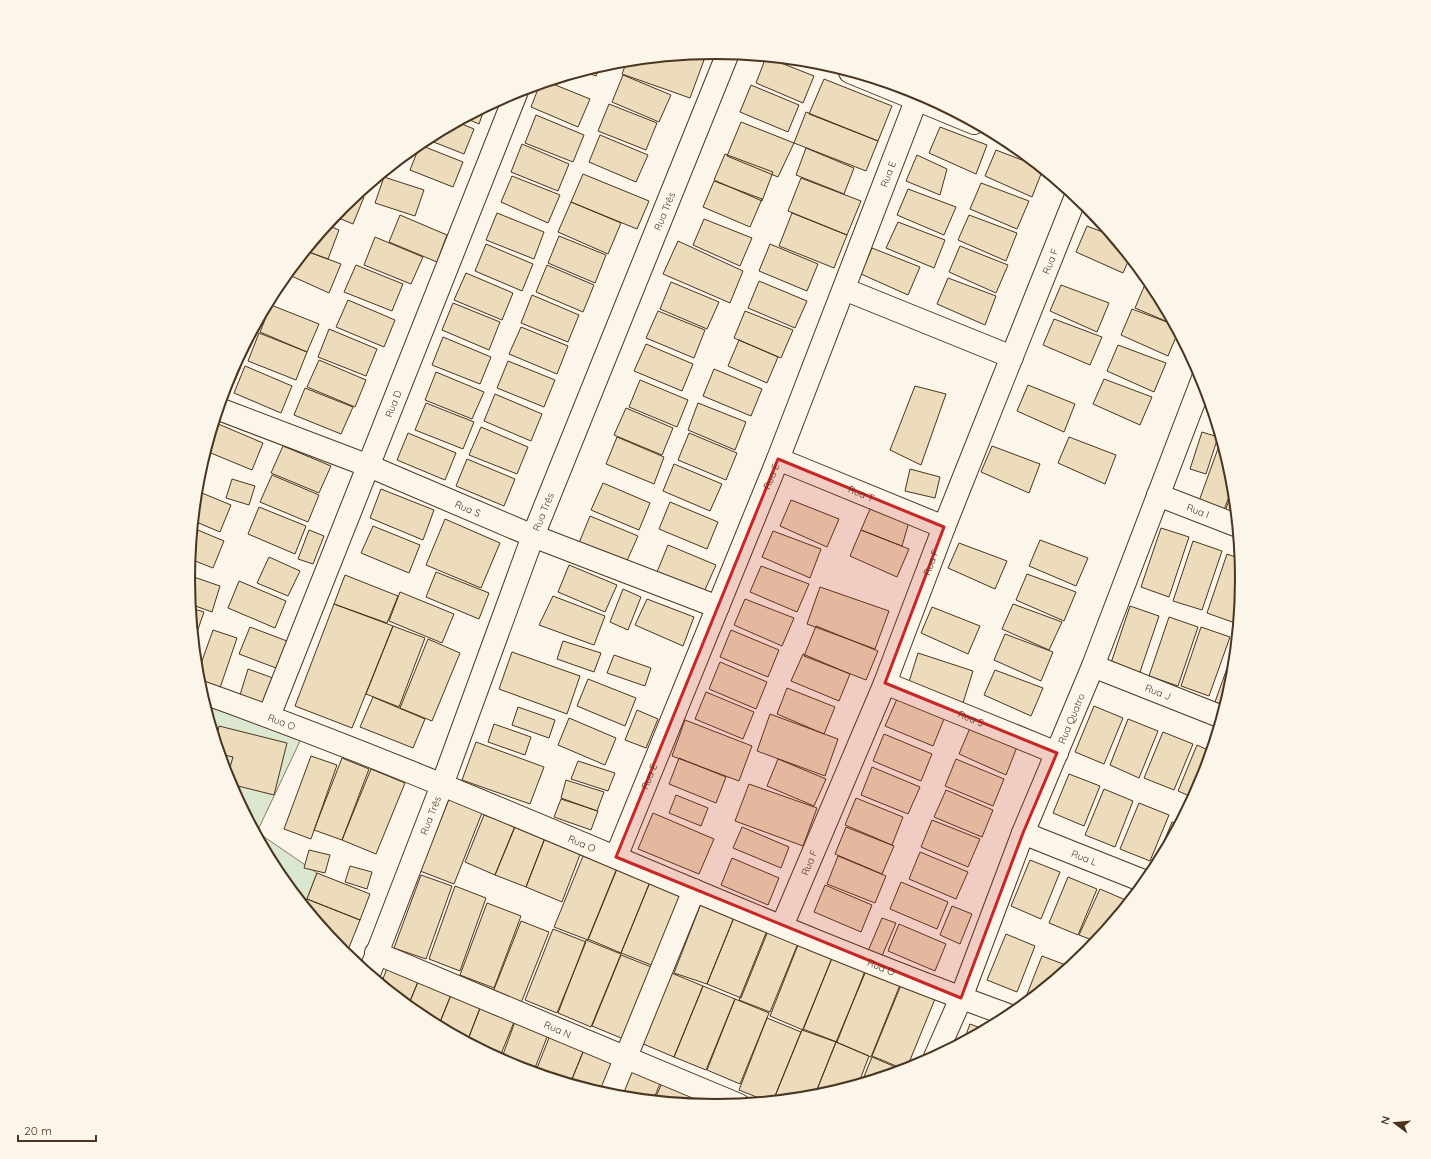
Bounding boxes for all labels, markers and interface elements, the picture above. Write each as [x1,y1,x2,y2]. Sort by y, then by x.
street label: Rua E [877,159,899,189]
street label: Rua Três [651,190,678,233]
street label: Rua F [1040,246,1062,276]
street label: Rua D [382,388,405,419]
street label: Rua E [760,461,783,491]
street label: Rua T [846,482,876,505]
street label: Rua Três [530,490,557,533]
street label: Rua S [453,497,483,520]
street label: Rua I [1185,501,1211,521]
street label: Rua F [920,547,942,577]
street label: Rua J [1143,681,1173,703]
street label: Rua Quatro [1055,691,1088,746]
street label: Rua S [956,707,986,730]
street label: Rua O [266,711,298,733]
street label: Rua E [638,761,660,791]
street label: Rua Três [417,794,444,837]
street label: Rua O [566,832,598,855]
street label: Rua F [798,847,821,878]
street label: Rua L [1069,847,1099,869]
street label: Rua O [866,956,897,979]
street label: Rua N [542,1018,573,1041]
north arrow [1375,1103,1415,1143]
text: N [1378,1114,1393,1126]
scale bar [18,1117,96,1143]
text: 20 m [24,1123,52,1138]

